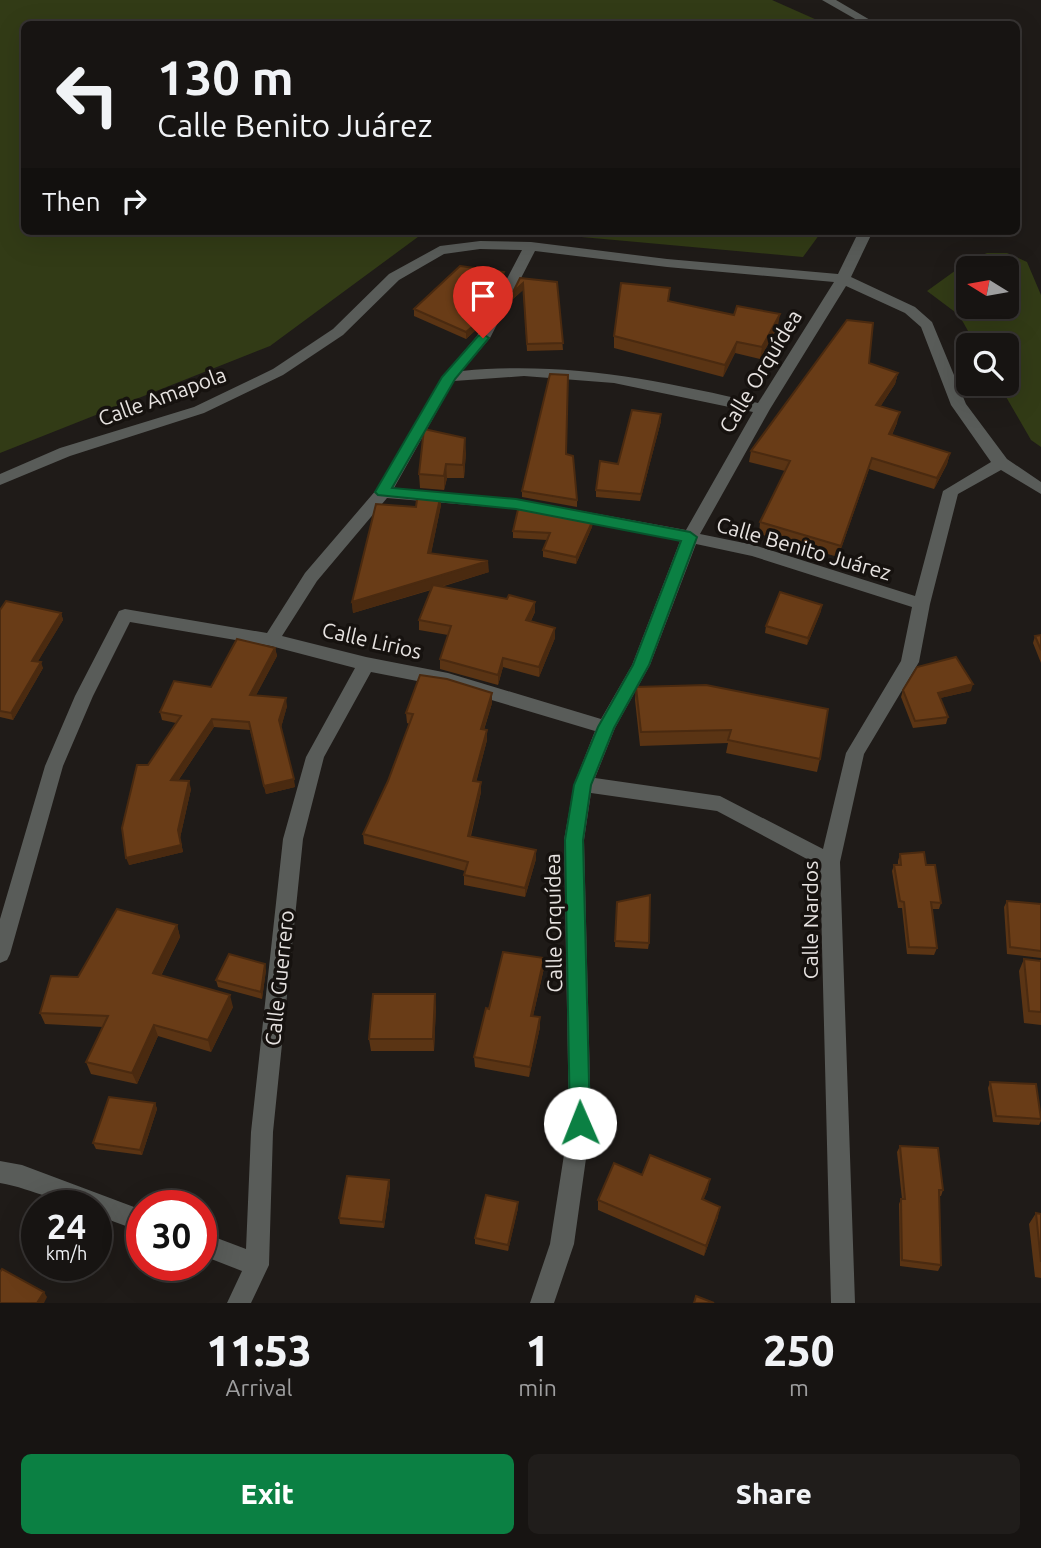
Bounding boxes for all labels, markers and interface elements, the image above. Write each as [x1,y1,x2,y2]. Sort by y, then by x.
icon: left [42,49,133,140]
text: 130 m [157,49,294,104]
text: Calle Benito Juárez [157,107,432,143]
icon: right [115,182,153,220]
text: Then [42,187,101,216]
north arrow [956,256,1018,318]
map controls [956,256,1019,396]
pin [453,266,513,338]
icon: arrive [464,277,502,315]
street label: Calle Orquídea [714,305,806,437]
button: search [956,333,1019,396]
street label: Calle Amapola [95,362,229,430]
street label: Calle Benito Juárez [714,512,894,584]
street label: Calle Lirios [320,617,424,663]
street label: Calle Orquídea [540,853,566,993]
street label: Calle Nardos [798,861,822,979]
street label: Calle Guerrero [260,909,298,1047]
position arrow [543,1086,617,1160]
speed limit sign: 30 [126,1190,217,1281]
text: 24 [47,1206,86,1246]
text: km/h [46,1243,87,1263]
text: 11:53 [207,1327,312,1374]
text: 1 [526,1327,549,1374]
text: 250 [763,1327,834,1374]
text: Arrival [226,1375,293,1400]
text: min [518,1375,557,1400]
text: m [789,1375,809,1400]
button: Exit [21,1454,514,1534]
button: Share [528,1454,1020,1534]

